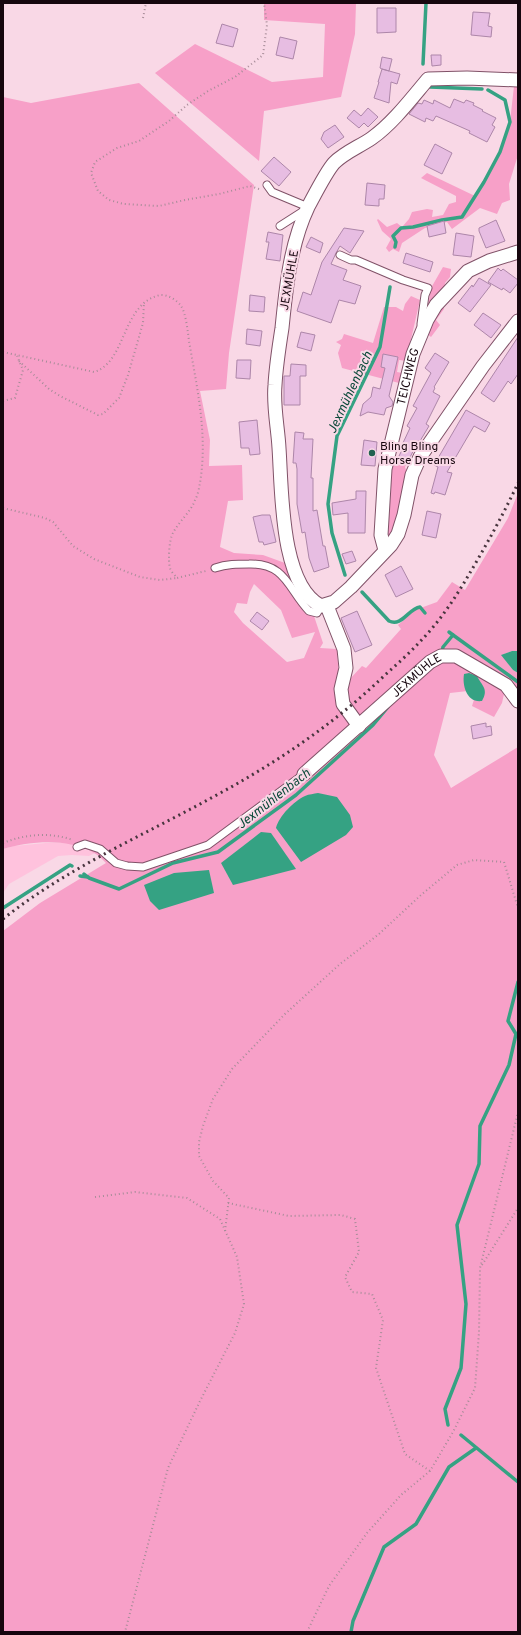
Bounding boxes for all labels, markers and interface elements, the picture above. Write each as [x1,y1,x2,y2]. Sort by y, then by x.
street label: JEXMÜHLE [277,249,303,312]
street label: TEICHWEG [394,346,424,407]
water label: Jexmühlenbach [325,349,377,436]
place label: Bling Bling Horse Dreams [380,439,456,469]
marker: Bling Bling Horse Dreams [367,448,377,458]
street label: JEXMÜHLE [389,650,445,701]
water label: Jexmühlenbach [234,766,314,833]

